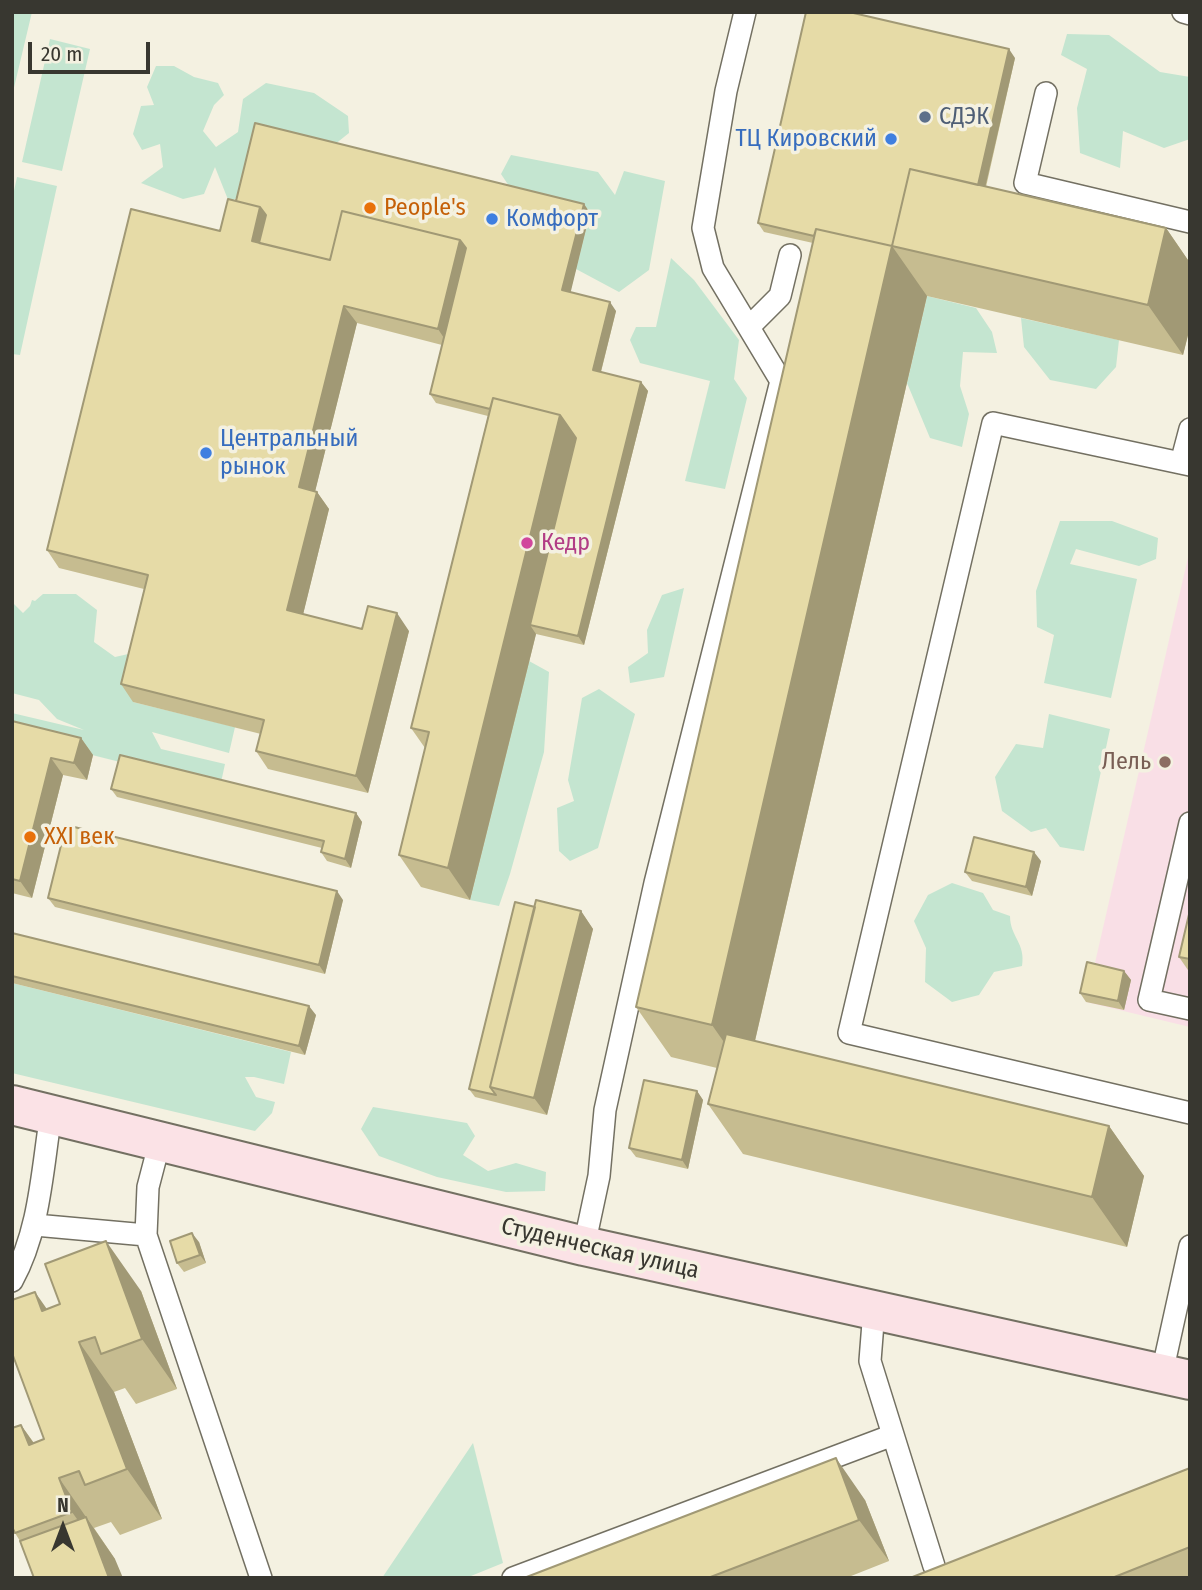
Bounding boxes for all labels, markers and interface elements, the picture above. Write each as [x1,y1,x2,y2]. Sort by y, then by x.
scale bar [32,28,154,72]
text: 20 m [41,41,82,67]
place label: СДЭК [939,103,989,131]
marker: СДЭК [917,109,933,125]
place label: ТЦ Кировский [735,125,877,153]
marker: ТЦ Кировский [883,131,899,147]
place label: People's [384,194,466,222]
marker: People's [362,200,378,216]
place label: Комфорт [506,205,598,233]
marker: Комфорт [484,211,500,227]
place label: Центральный рынок [220,425,358,481]
marker: Центральный рынок [198,445,214,461]
place label: Кедр [541,529,590,557]
marker: Кедр [519,535,535,551]
place label: Лель [1102,748,1151,776]
marker: Лель [1157,754,1173,770]
place label: XXI век [44,823,114,851]
marker: XXI век [22,829,38,845]
street label: Студенческая улица [498,1212,702,1286]
north arrow [28,1492,98,1562]
text: N [57,1494,69,1517]

